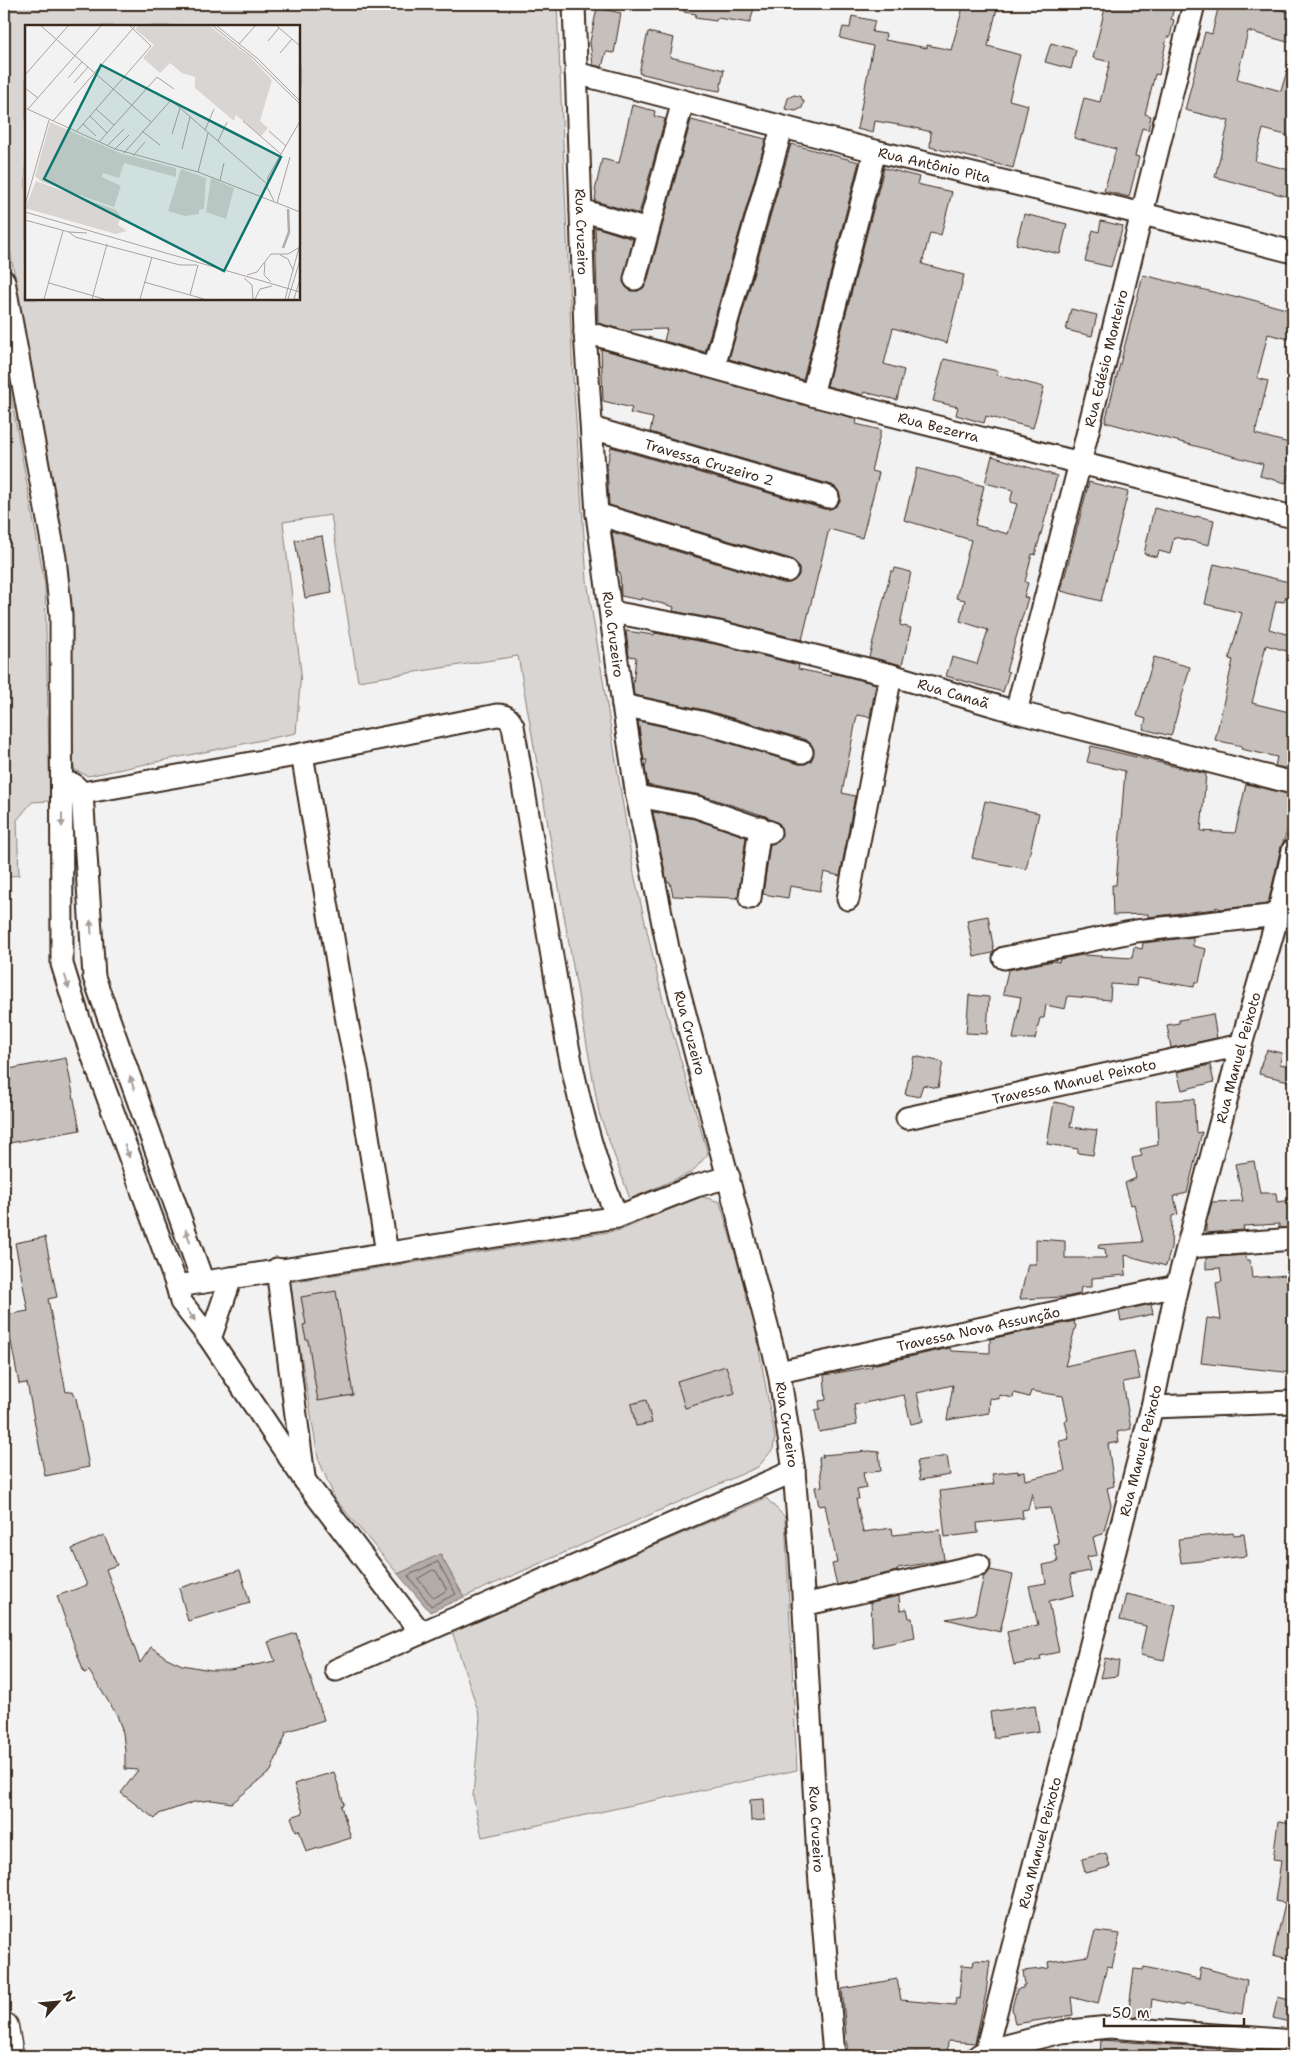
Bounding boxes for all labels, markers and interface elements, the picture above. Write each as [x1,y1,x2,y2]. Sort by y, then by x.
inset map [25,25,300,300]
street label: Rua Antônio Pita [876,143,993,187]
street label: Rua Cruzeiro [571,188,592,276]
street label: Rua Edésio Monteiro [1080,288,1132,429]
street label: Rua Bezerra [896,408,981,446]
street label: Travessa Cruzeiro 2 [642,435,776,490]
street label: Rua Cruzeiro [599,590,628,678]
street label: Rua Canaã [915,674,991,713]
one-way arrow [58,812,66,828]
one-way arrow [87,919,95,935]
one-way arrow [64,974,72,989]
street label: Rua Cruzeiro [670,988,710,1077]
street label: Rua Manuel Peixoto [1212,990,1265,1125]
street label: Travessa Manuel Peixoto [990,1055,1158,1108]
one-way arrow [128,1076,135,1091]
one-way arrow [124,1144,131,1159]
one-way arrow [184,1228,192,1243]
street label: Travessa Nova Assunção [895,1303,1062,1355]
one-way arrow [186,1309,196,1322]
street label: Rua Cruzeiro [772,1380,802,1469]
street label: Rua Manuel Peixoto [1115,1383,1165,1518]
street label: Rua Manuel Peixoto [1014,1775,1065,1910]
street label: Rua Cruzeiro [805,1786,828,1873]
north arrow [32,1978,82,2028]
text: N [59,1987,80,2005]
scale bar [1104,1995,1244,2027]
text: 50 m [1112,2003,1150,2023]

